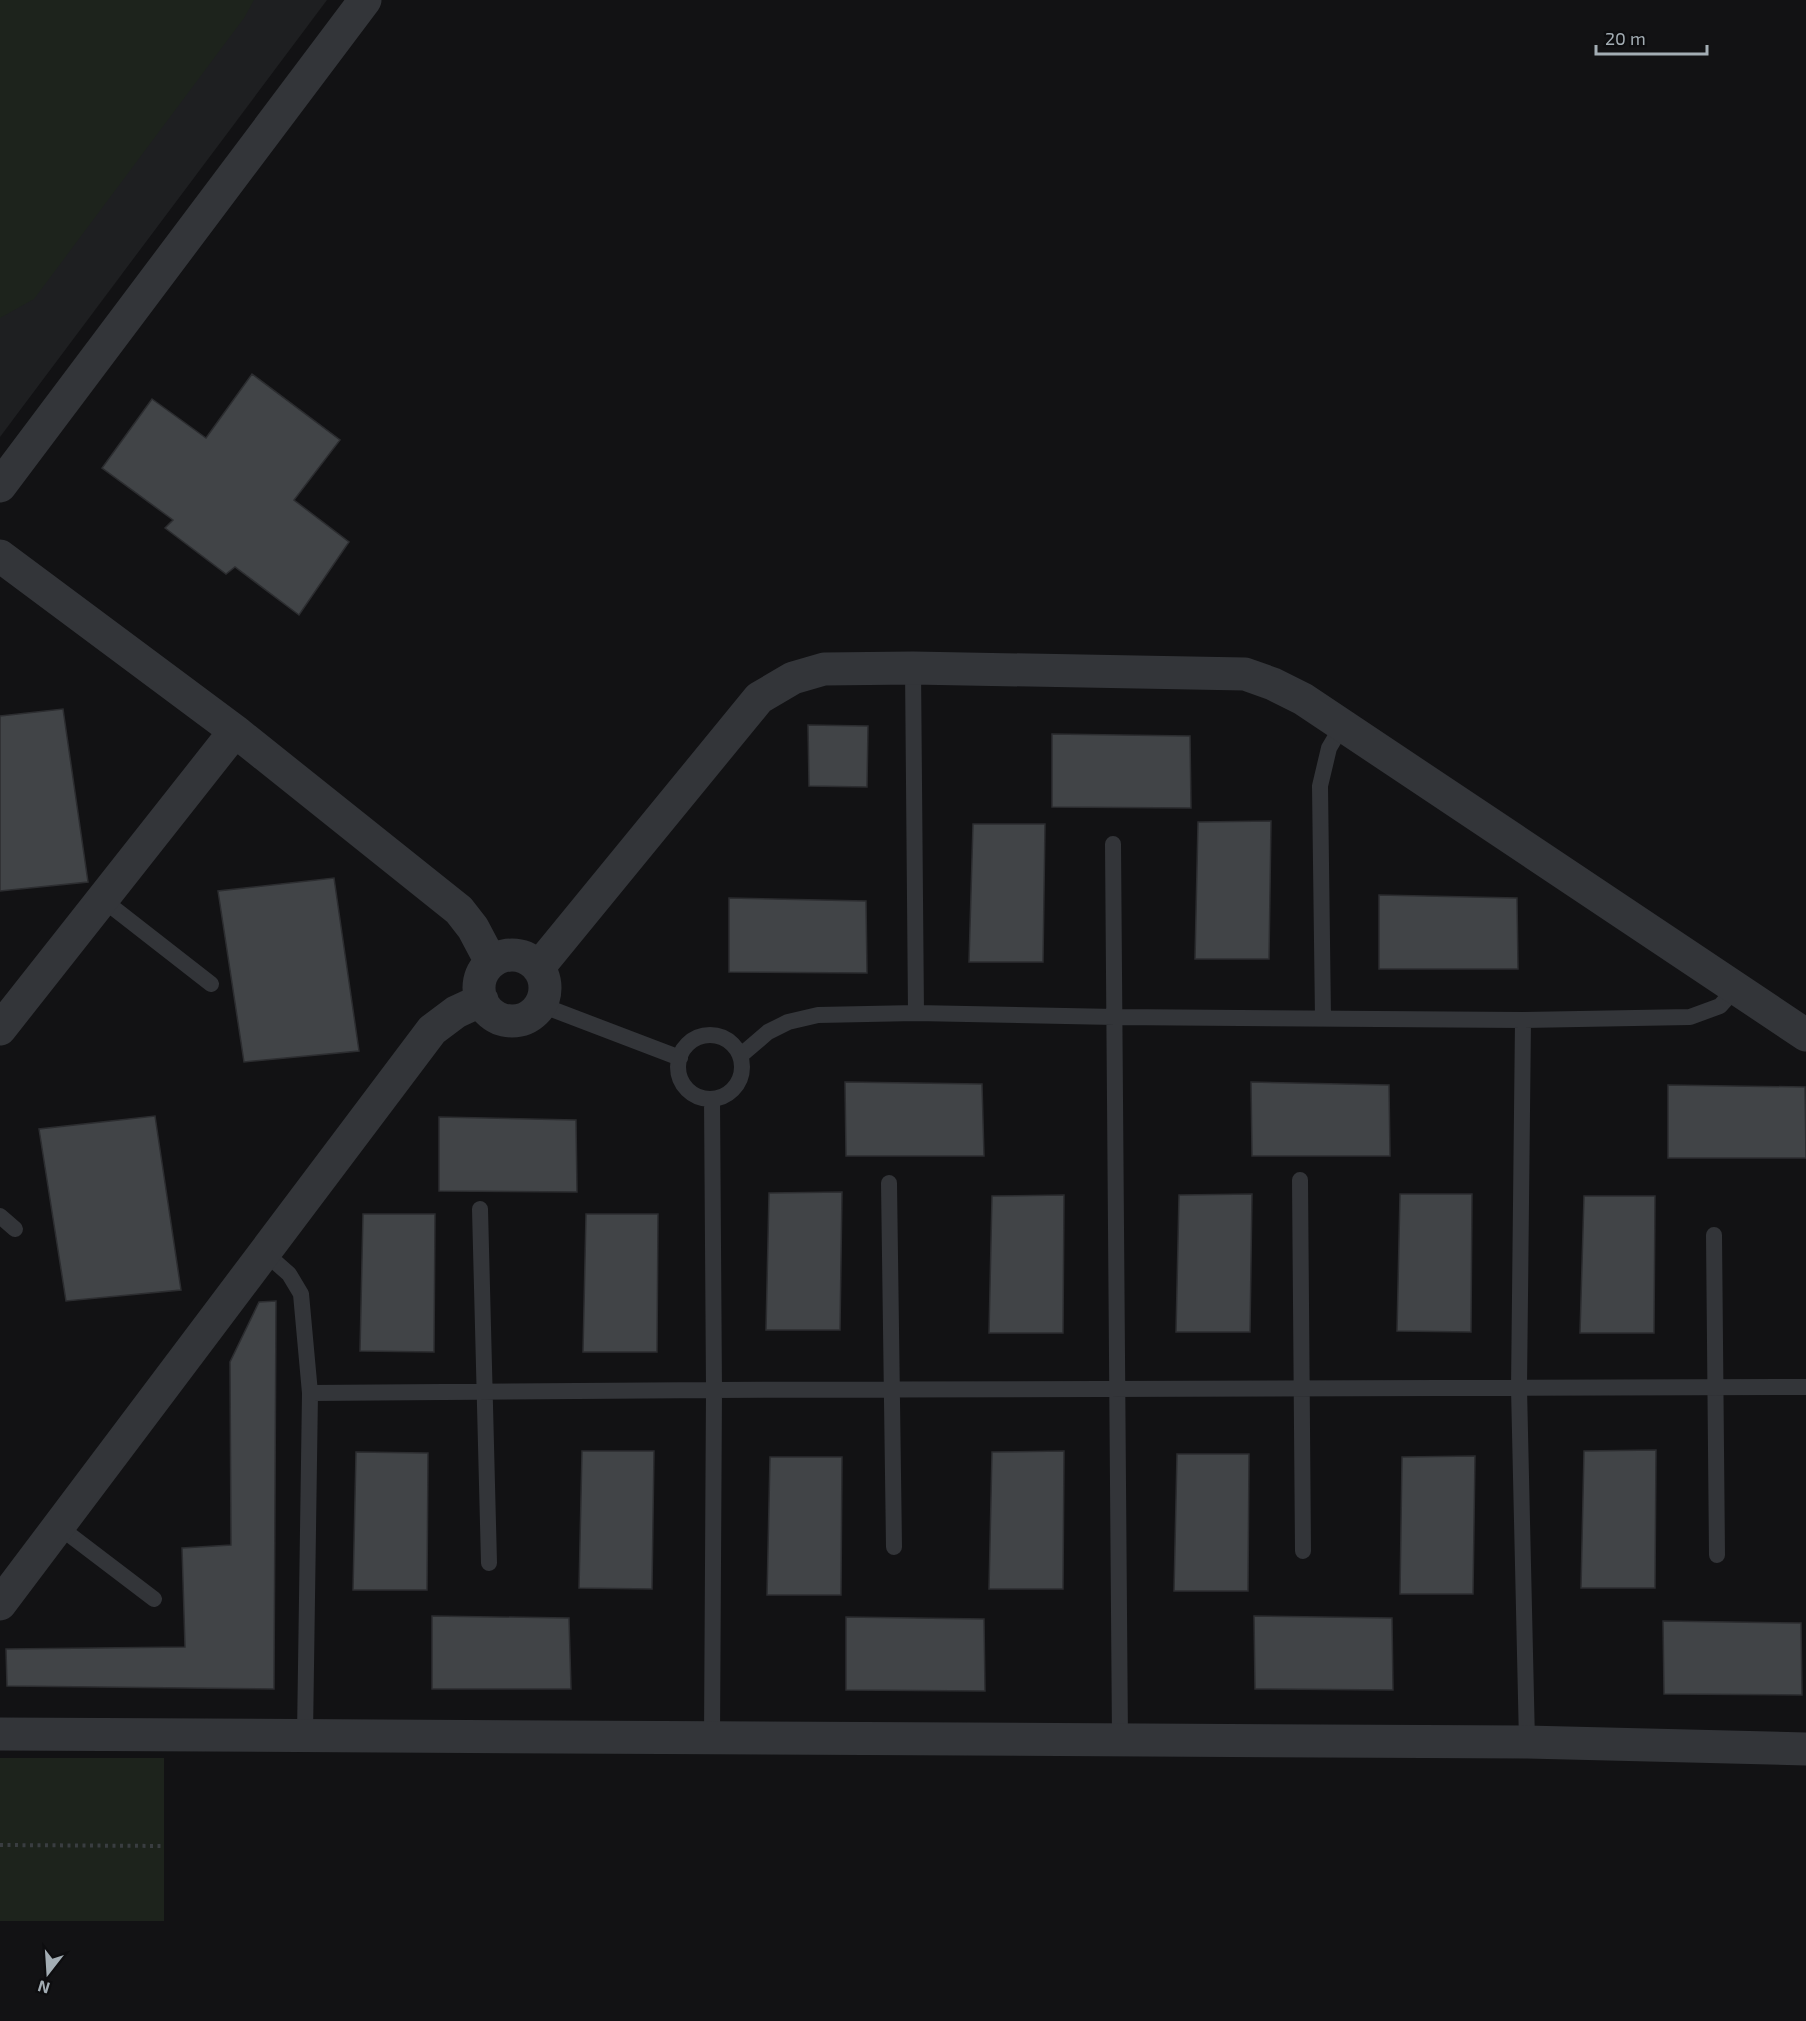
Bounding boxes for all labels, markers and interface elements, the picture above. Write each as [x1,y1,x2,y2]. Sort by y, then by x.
scale bar [1596,18,1707,56]
text: 20 m [1605,27,1646,49]
north arrow [18,1943,78,2003]
text: N [35,1977,52,1999]

